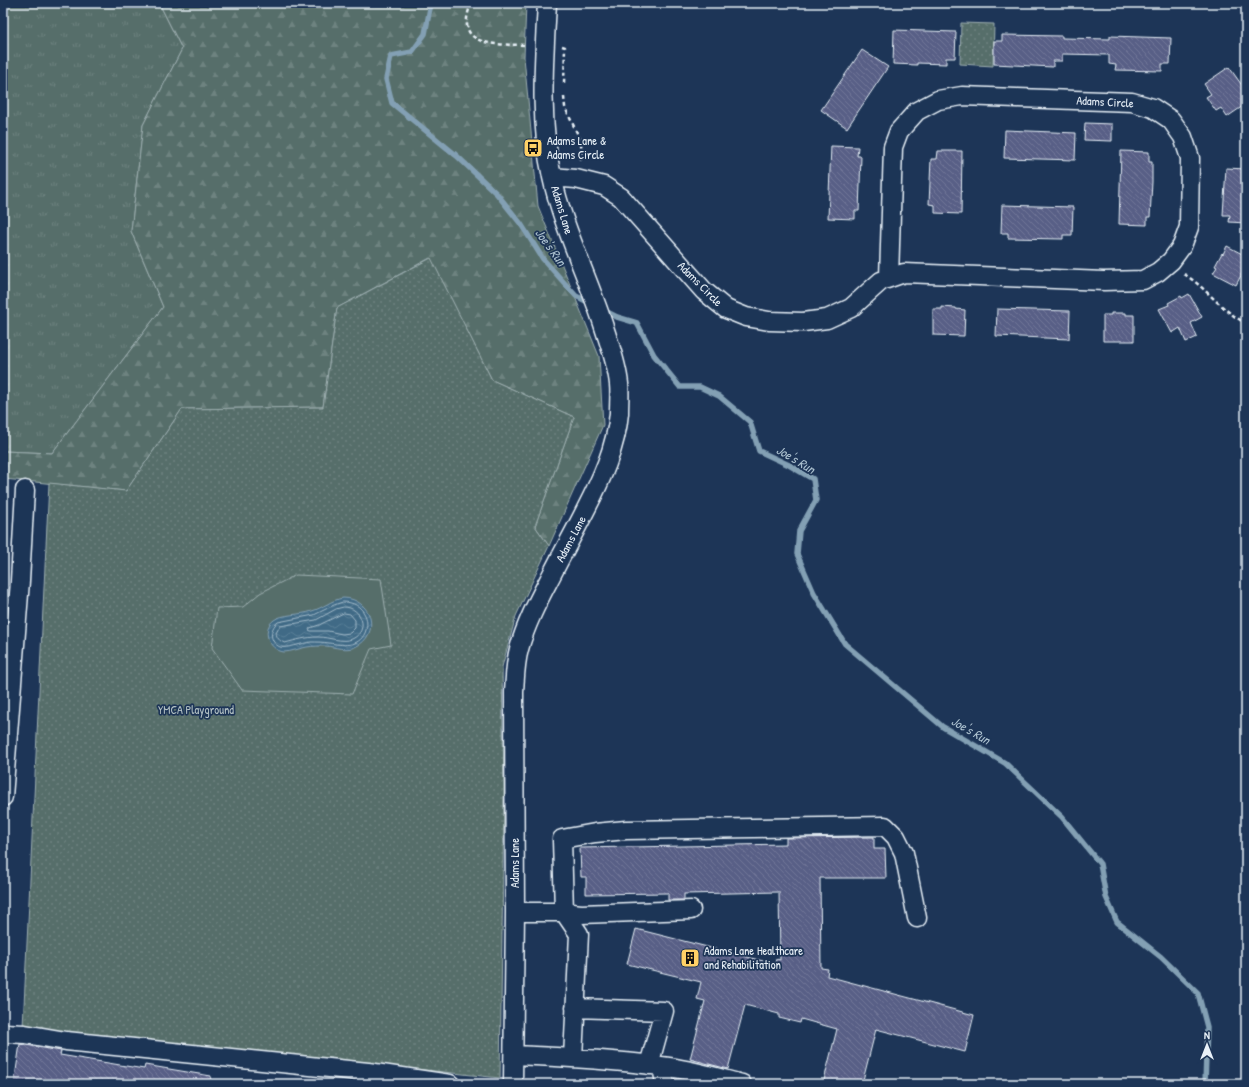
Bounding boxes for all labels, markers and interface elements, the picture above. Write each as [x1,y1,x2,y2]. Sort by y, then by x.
street label: Adams Circle [1076,92,1134,111]
place label: Adams Lane & Adams Circle [547,132,606,163]
bus stop icon: Adams Lane & Adams Circle [522,137,544,159]
street label: Adams Lane [547,183,578,237]
water label: Joe's Run [531,225,571,270]
street label: Adams Circle [674,257,727,310]
water label: Joe's Run [773,440,820,478]
street label: Adams Lane [551,512,590,565]
park label: YMCA Playground [158,701,234,718]
water label: Joe's Run [948,712,995,749]
street label: Adams Lane [506,838,523,888]
place label: Adams Lane Healthcare and Rehabilitation [704,942,803,973]
building icon: Adams Lane Healthcare and Rehabilitation [679,947,701,969]
north arrow [1187,1025,1227,1065]
text: N [1204,1028,1210,1042]

